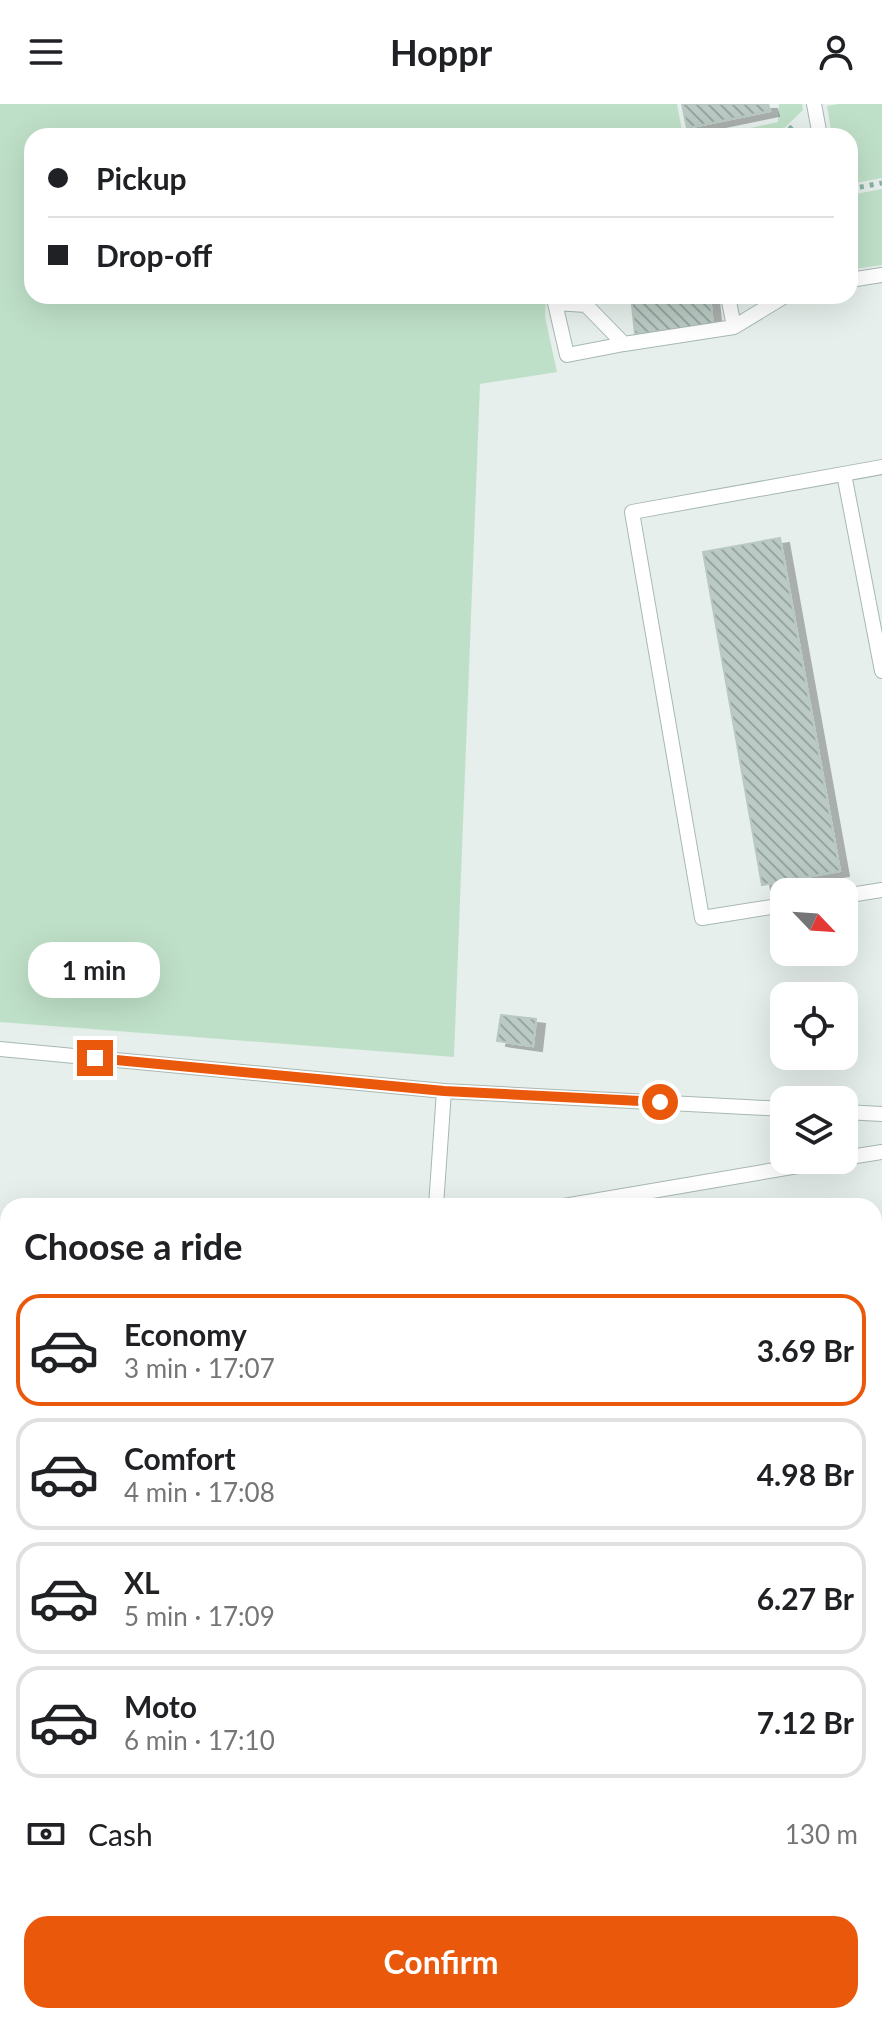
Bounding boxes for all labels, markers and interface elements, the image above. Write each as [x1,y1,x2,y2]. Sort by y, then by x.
icon: menu [24,30,68,74]
text: Hoppr [390,30,492,74]
icon: person [814,30,858,74]
text: Pickup [96,160,187,196]
text: Drop-off [96,237,212,273]
north arrow [770,878,858,966]
map controls [770,878,858,1174]
callout: 1 min [29,942,161,998]
text: 1 min [62,954,126,986]
button: locate [770,982,858,1070]
route end [77,1040,113,1076]
route start [642,1084,678,1120]
button: layers [770,1086,858,1174]
text: Choose a ride [24,1224,243,1268]
icon: car [28,1314,100,1386]
text: Economy [124,1316,247,1352]
text: 3.69 Br [757,1332,854,1368]
text: 3 min · 17:07 [124,1352,275,1384]
icon: car [28,1438,100,1510]
text: Comfort [124,1440,236,1476]
text: 4.98 Br [757,1456,854,1492]
text: 4 min · 17:08 [124,1476,275,1508]
icon: car [28,1562,100,1634]
text: XL [124,1564,160,1600]
text: 6.27 Br [757,1580,854,1616]
text: 5 min · 17:09 [124,1600,275,1632]
icon: car [28,1686,100,1758]
text: Moto [124,1688,197,1724]
text: 7.12 Br [757,1704,854,1740]
text: 6 min · 17:10 [124,1724,275,1756]
icon: cash [24,1812,68,1856]
text: Cash [88,1816,153,1852]
text: 130 m [785,1818,858,1850]
button: Confirm [24,1916,858,2008]

